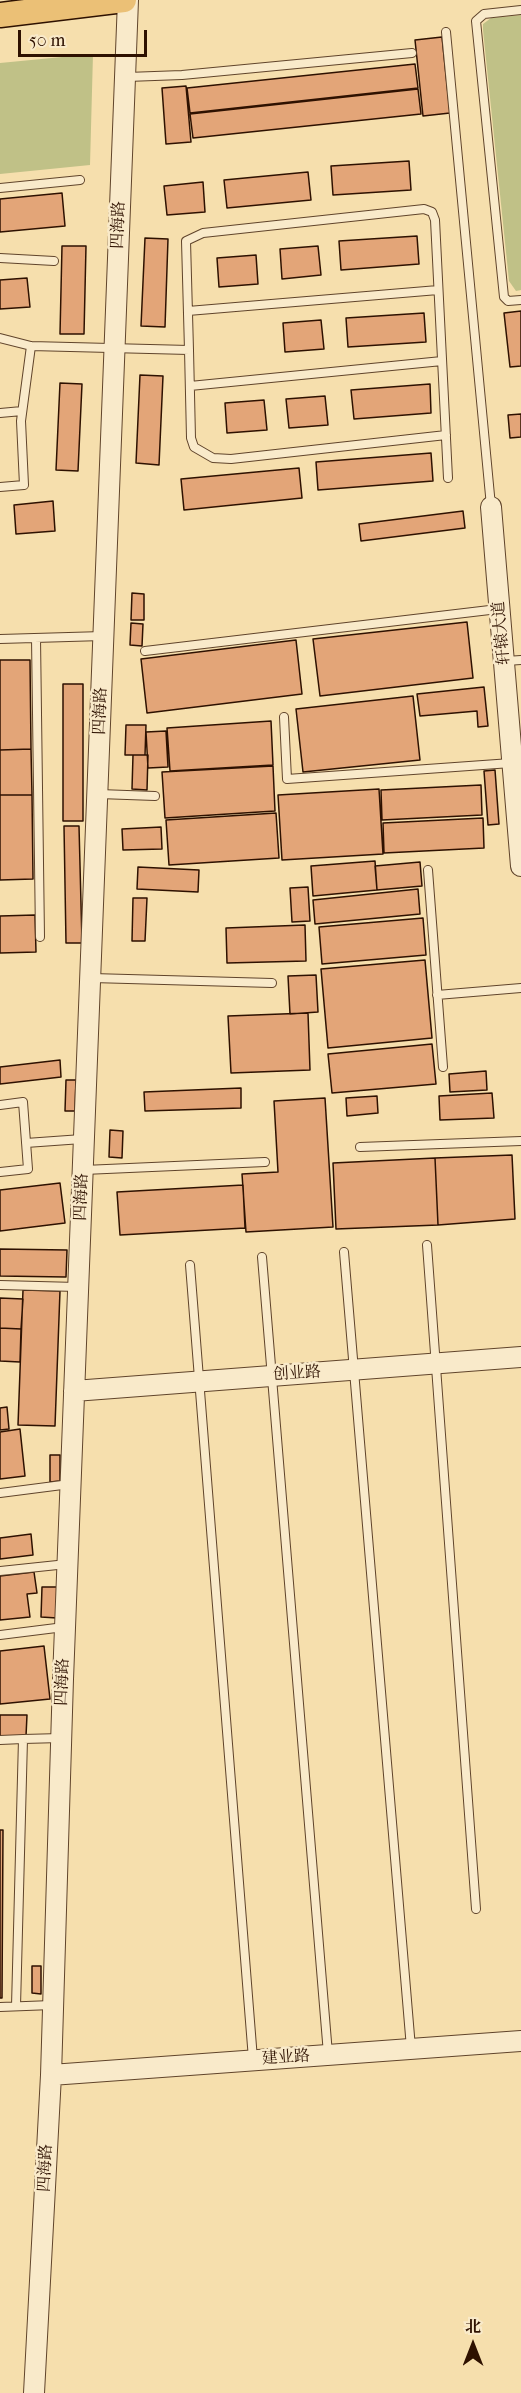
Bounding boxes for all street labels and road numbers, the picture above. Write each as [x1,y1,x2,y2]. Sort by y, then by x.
street label: 四海路 [109,201,129,249]
street label: 轩辕大道 [490,600,514,666]
street label: 四海路 [91,687,111,735]
street label: 四海路 [72,1173,92,1221]
street label: 创业路 [272,1363,322,1385]
street label: 四海路 [53,1658,73,1706]
street label: 建业路 [261,2047,311,2069]
street label: 四海路 [35,2144,57,2192]

